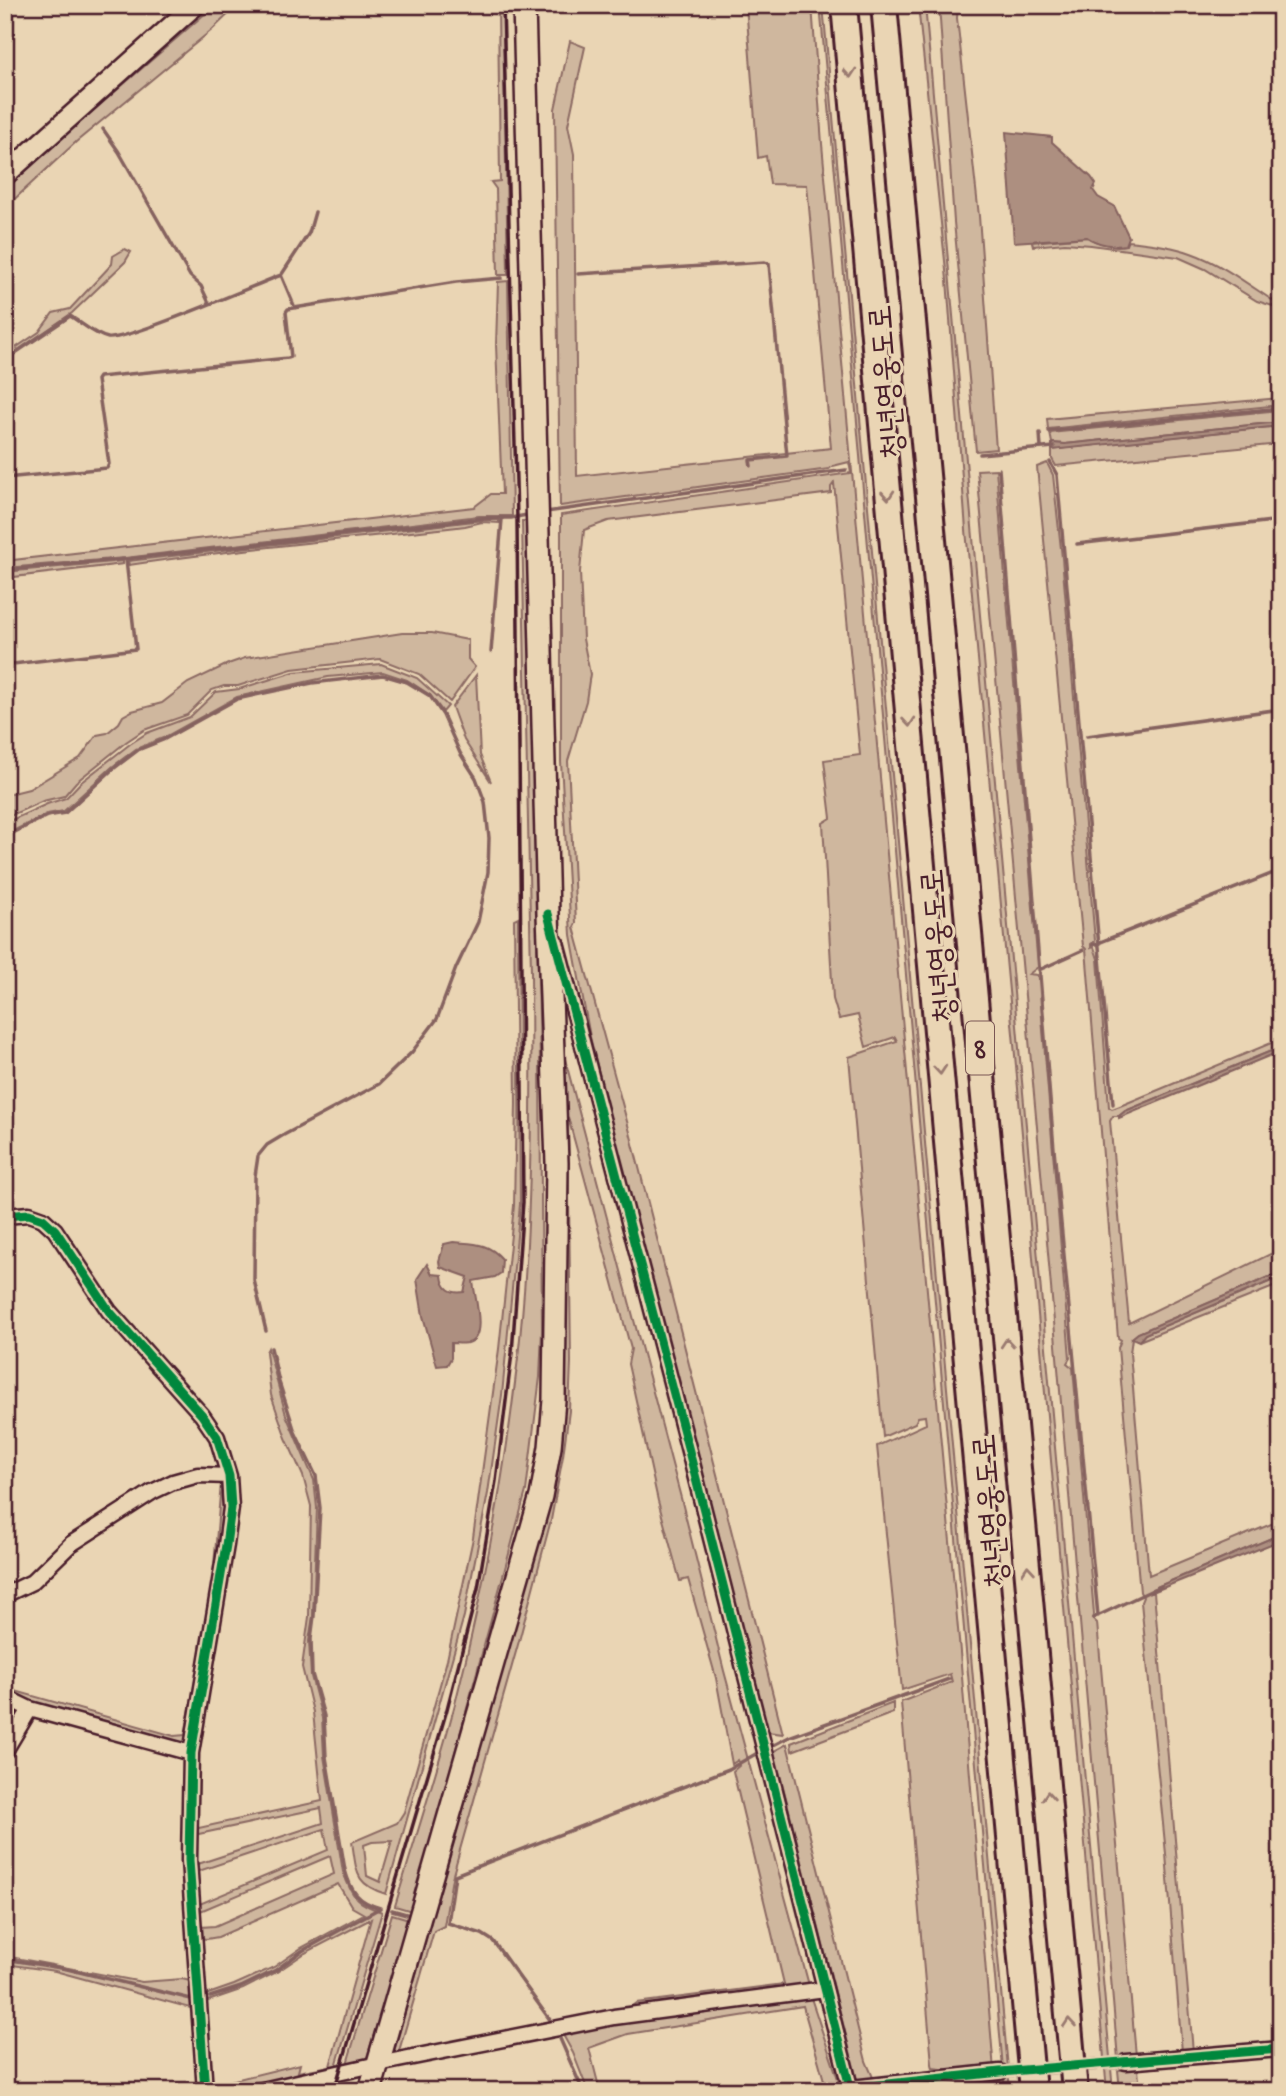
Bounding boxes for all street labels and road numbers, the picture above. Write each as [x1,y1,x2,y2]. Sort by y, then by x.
street label: 청년영웅도로 [858,303,919,461]
street label: 청년영웅도로 [910,867,971,1025]
road number: 8 [966,1022,994,1074]
street label: 청년영웅도로 [962,1432,1023,1590]

